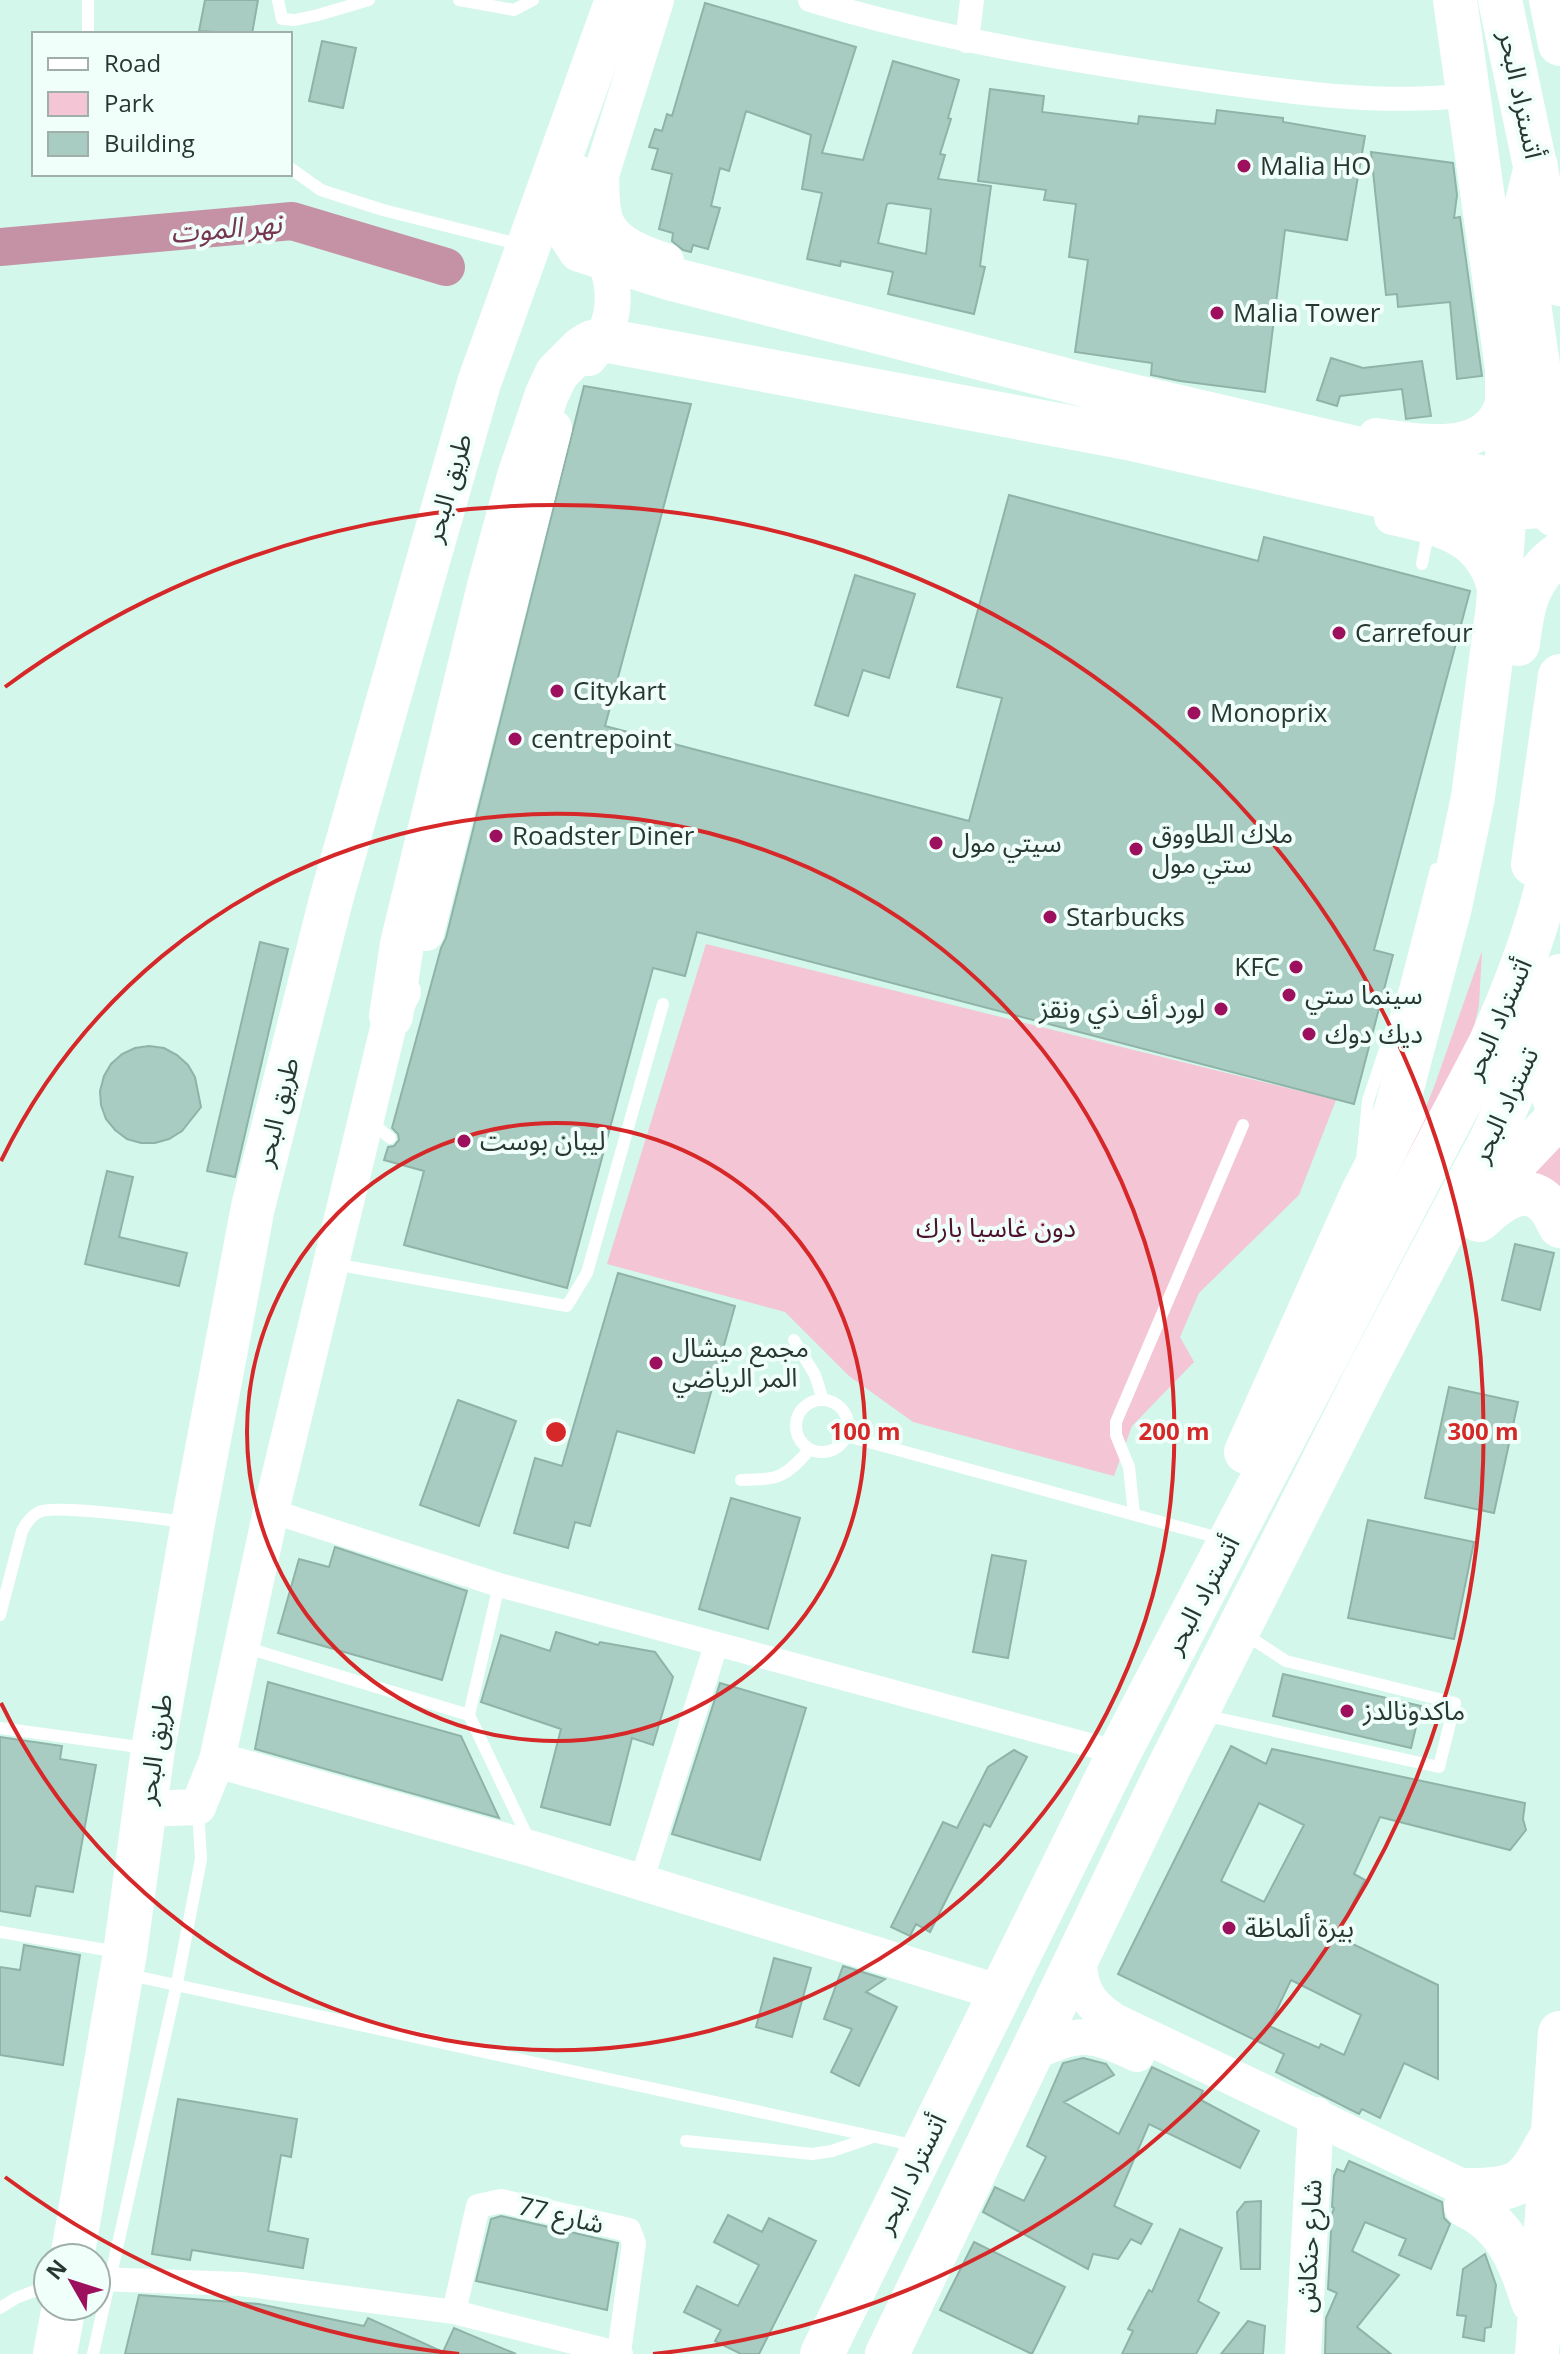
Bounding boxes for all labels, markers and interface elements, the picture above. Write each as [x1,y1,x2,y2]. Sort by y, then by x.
street label: أتستراد البحر [1491,27,1553,162]
legend [32,32,292,176]
text: Road [104,46,161,79]
text: Park [104,86,155,119]
text: Building [104,126,195,159]
place label: Malia HO [1260,147,1372,183]
marker: Malia HO [1235,157,1253,175]
water label: نهر الموت [169,203,285,251]
place label: Malia Tower [1233,294,1381,330]
marker: Malia Tower [1208,304,1226,322]
street label: طريق البحر [414,429,480,547]
place label: Carrefour [1355,614,1473,650]
marker: Carrefour [1330,624,1348,642]
place label: Citykart [573,672,666,708]
marker: Citykart [548,682,566,700]
place label: Monoprix [1210,694,1328,730]
marker: Monoprix [1185,704,1203,722]
place label: centrepoint [531,720,672,756]
marker: centrepoint [506,730,524,748]
place label: ملاك الطاووق ستي مول [1152,815,1293,884]
place label: Roadster Diner [512,817,695,853]
place label: سيتي مول [952,824,1062,863]
marker: Roadster Diner [487,827,505,845]
marker: سيتي مول [927,834,945,852]
marker: ملاك الطاووق ستي مول [1127,840,1145,858]
place label: Starbucks [1066,898,1185,934]
marker: Starbucks [1041,908,1059,926]
place label: KFC [1234,948,1280,984]
street label: أتستراد البحر [1454,952,1540,1086]
marker: KFC [1287,958,1305,976]
place label: سينما ستي [1305,976,1423,1015]
marker: سينما ستي [1280,986,1298,1004]
place label: لورد أف ذي ونقز [1038,990,1205,1029]
marker: لورد أف ذي ونقز [1212,1000,1230,1018]
place label: ديك دوك [1325,1015,1423,1051]
marker: ديك دوك [1300,1025,1318,1043]
street label: تستراد البحر [1461,1041,1546,1169]
street label: طريق البحر [245,1053,307,1171]
place label: ليبان بوست [480,1122,606,1158]
marker: ليبان بوست [455,1132,473,1150]
park label: دون غاسيا بارك [916,1209,1076,1245]
place label: مجمع ميشال المر الرياضي [672,1329,809,1398]
marker: مجمع ميشال المر الرياضي [647,1354,665,1372]
text: 100 m [830,1414,900,1447]
text: 200 m [1139,1414,1209,1447]
text: 300 m [1448,1414,1518,1447]
centre of rings [542,1418,570,1446]
street label: أتستراد البحر [1154,1529,1247,1661]
street label: طريق البحر [127,1691,181,1808]
place label: ماكدونالدز [1362,1692,1465,1728]
marker: ماكدونالدز [1338,1702,1356,1720]
place label: بيرة ألماظة [1245,1909,1354,1945]
marker: بيرة ألماظة [1220,1919,1238,1937]
street label: أتستراد البحر [865,2108,955,2241]
street label: شارع حنكاش [1287,2178,1331,2314]
street label: شارع 77 [514,2187,608,2243]
north arrow [32,2242,112,2322]
text: N [38,2252,73,2285]

